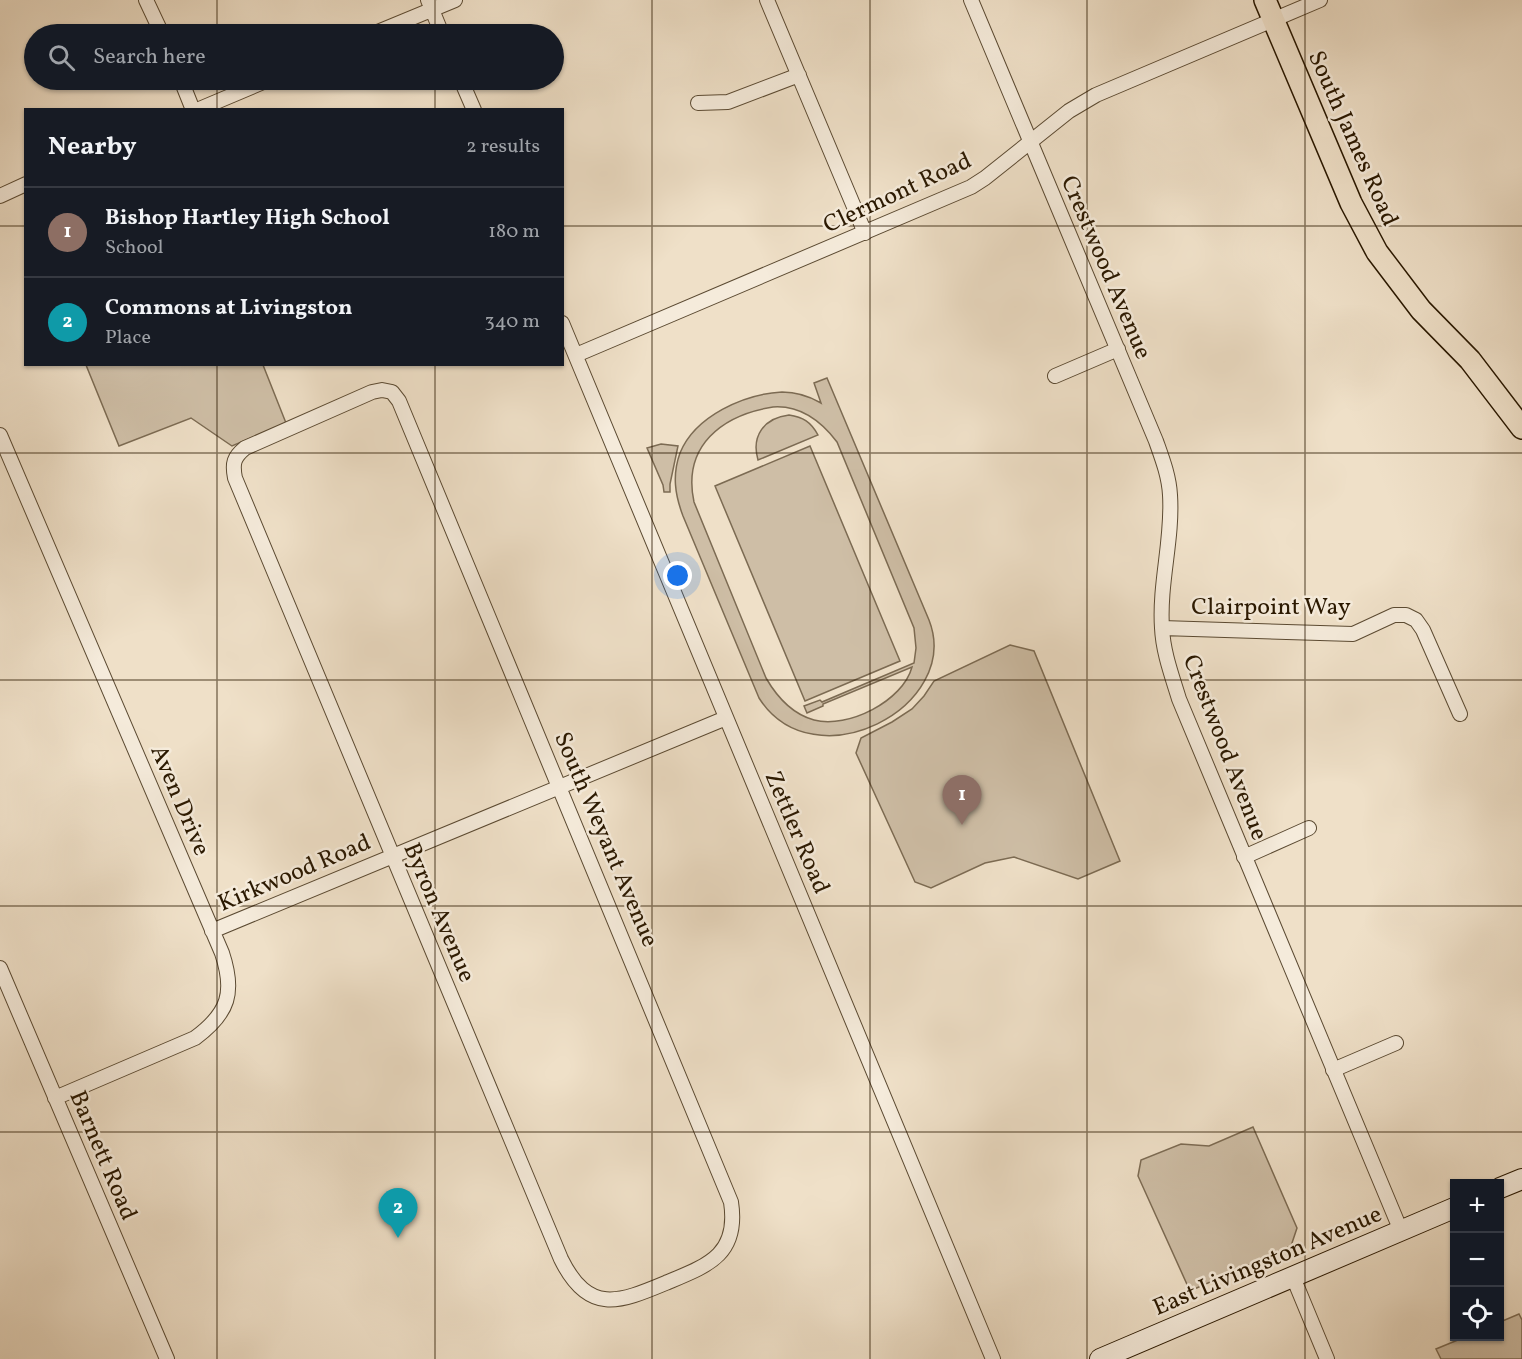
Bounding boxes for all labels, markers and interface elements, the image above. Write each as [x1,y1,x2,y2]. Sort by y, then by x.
search box [24,24,564,90]
icon: search [45,41,78,74]
text: Search here [93,42,206,73]
street label: South James Road [1298,46,1406,232]
text: Nearby [48,129,137,165]
text: 2 results [466,133,540,161]
street label: Clermont Road [818,145,978,243]
street label: Crestwood Avenue [1051,171,1159,365]
text: Bishop Hartley High School [105,203,390,234]
text: 1 [63,218,72,246]
text: 180 m [488,218,540,246]
text: School [105,234,163,262]
text: Commons at Livingston [105,293,352,324]
text: 2 [62,308,73,336]
text: 340 m [484,308,540,336]
text: Place [105,324,151,352]
your location [663,561,692,590]
street label: Clairpoint Way [1191,591,1351,625]
street label: Crestwood Avenue [1173,650,1275,846]
street label: South Weyant Avenue [544,727,666,953]
street label: Aven Drive [141,740,218,861]
street label: Zettler Road [755,766,837,900]
pin: 1 [942,776,982,825]
street label: Kirkwood Road [213,826,376,921]
street label: Byron Avenue [394,838,483,988]
street label: Barnett Road [59,1086,145,1226]
map controls [1450,1179,1504,1341]
button: + [1450,1179,1504,1233]
pin: 2 [378,1188,418,1238]
street label: East Livingston Avenue [1148,1198,1388,1326]
button: − [1450,1233,1504,1287]
button: locate [1450,1287,1504,1341]

